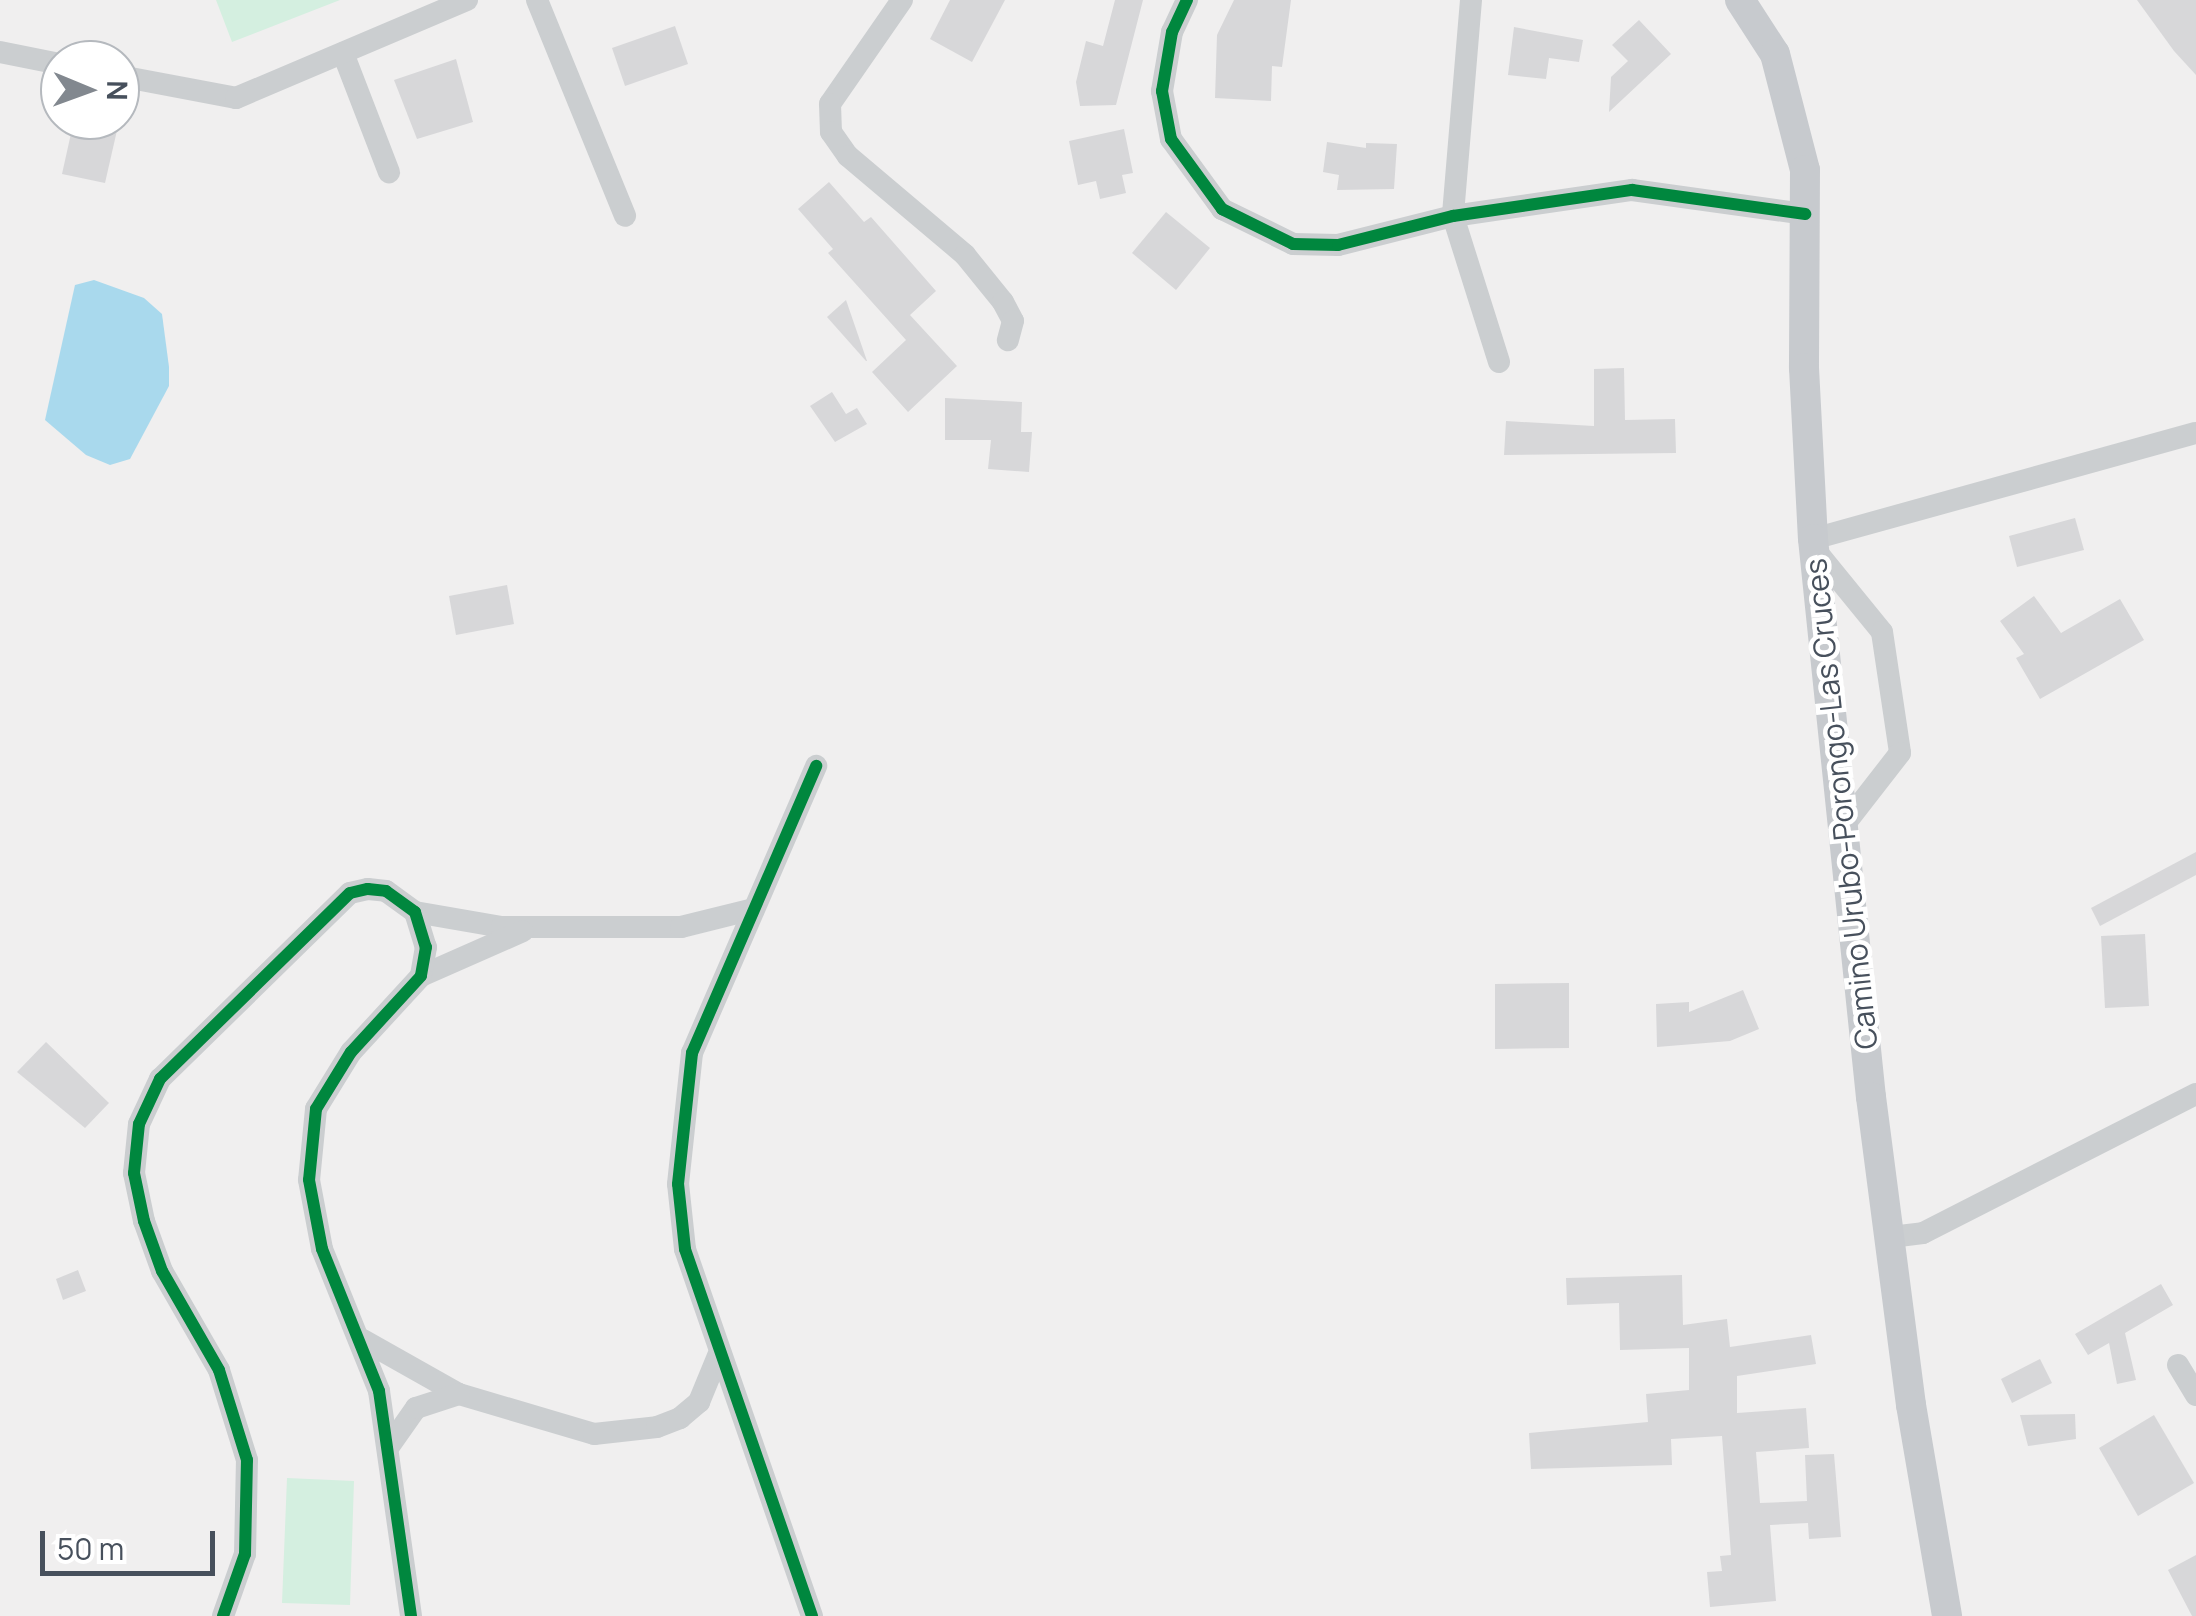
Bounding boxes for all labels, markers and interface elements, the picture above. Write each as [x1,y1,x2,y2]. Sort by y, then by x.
north arrow [40,40,140,140]
text: N [99,80,137,101]
street label: Camino Urubo-Porongo-Las Cruces [1797,557,1885,1051]
scale bar [45,1511,220,1573]
text: 50 m [57,1528,124,1569]

